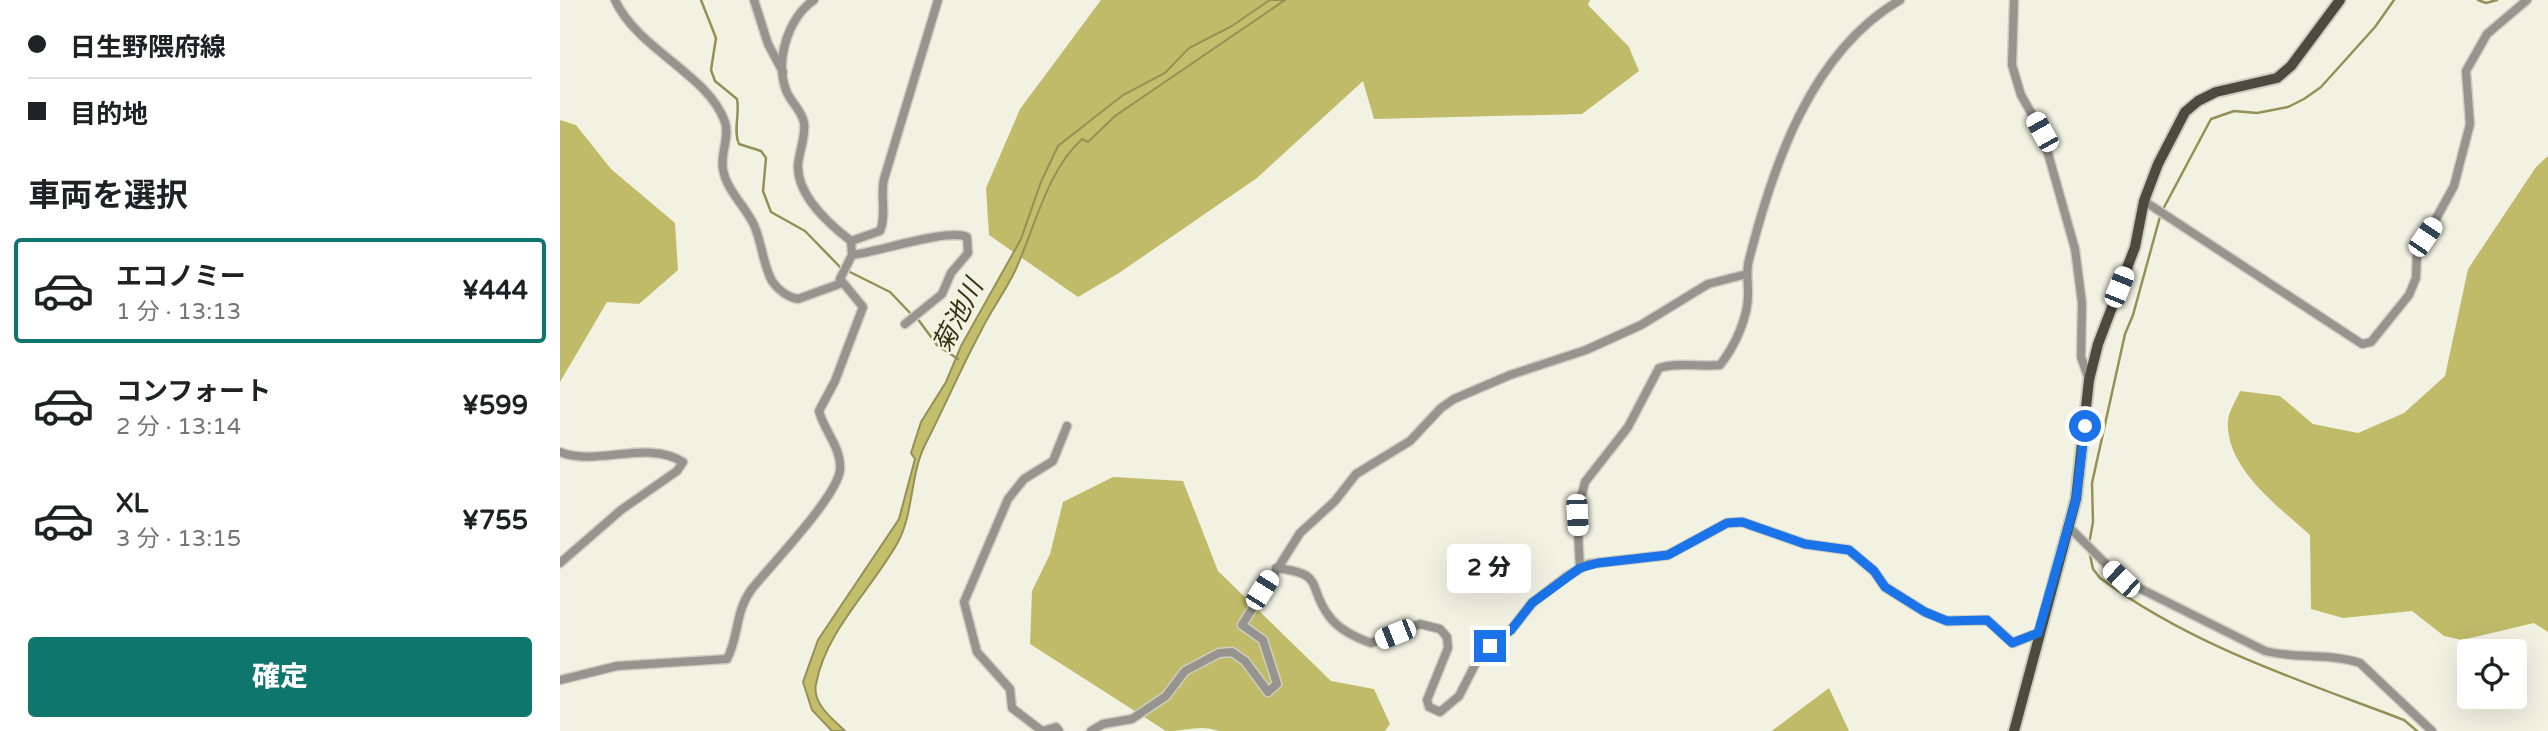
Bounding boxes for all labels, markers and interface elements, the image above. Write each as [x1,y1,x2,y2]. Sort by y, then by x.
text: 日生野隈府線 [70,32,226,63]
text: 目的地 [70,99,148,130]
car [2023,109,2062,155]
text: 車両を選択 [28,177,188,215]
car [2405,214,2446,260]
icon: car [32,259,95,322]
text: エコノミー [116,261,246,292]
car [2102,264,2137,310]
water label: 菊池川 [926,272,991,358]
text: ¥444 [462,275,528,306]
text: 1 分 · 13:13 [116,298,241,326]
icon: car [32,374,95,437]
text: コンフォート [116,376,271,407]
text: ¥599 [462,390,528,421]
route start [2069,410,2101,442]
text: 2 分 · 13:14 [116,413,241,441]
text: XL [116,488,148,519]
icon: car [32,489,95,552]
car [1566,493,1589,537]
text: ¥755 [462,505,528,536]
text: 3 分 · 13:15 [116,525,241,553]
callout: 2 分 [1448,544,1532,594]
text: 2 分 [1467,554,1511,582]
car [2099,557,2144,601]
car [1242,567,1283,613]
car [1372,616,1419,652]
route end [1474,630,1506,662]
button: 確定 [28,637,532,717]
map controls [2457,639,2527,709]
button: locate [2457,639,2527,709]

